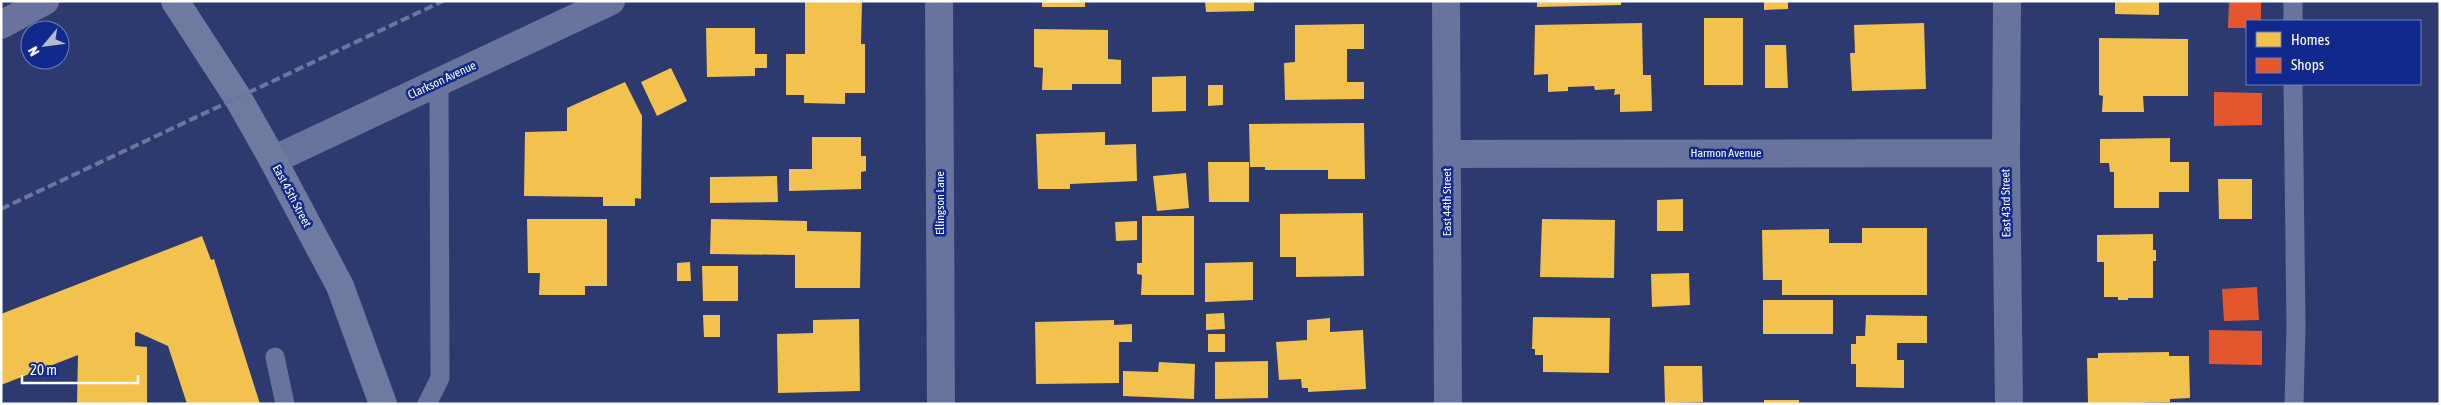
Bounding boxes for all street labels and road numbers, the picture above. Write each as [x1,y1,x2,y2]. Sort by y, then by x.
street label: Clarkson Avenue [406,58,478,102]
street label: Harmon Avenue [1690,146,1762,160]
street label: East 45th Street [270,162,315,230]
street label: East 44th Street [1440,167,1454,236]
street label: East 43rd Street [1998,168,2014,237]
street label: Ellingson Lane [933,171,947,235]

